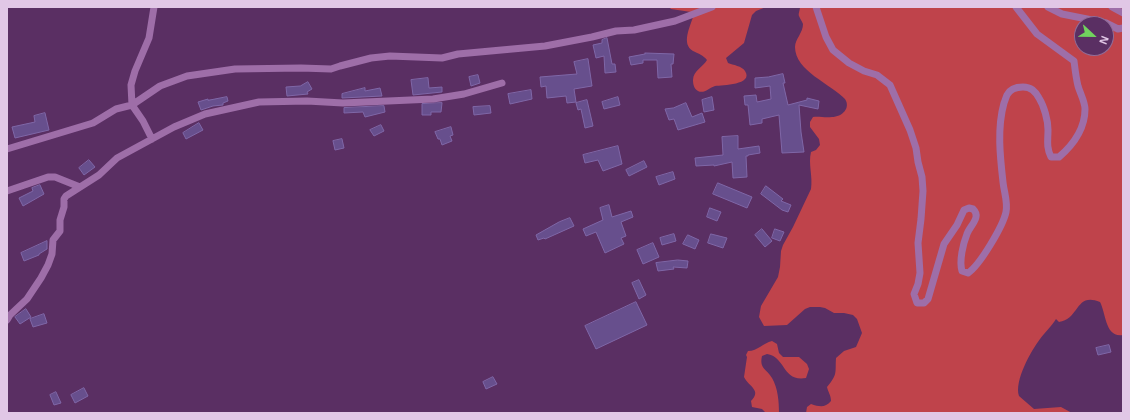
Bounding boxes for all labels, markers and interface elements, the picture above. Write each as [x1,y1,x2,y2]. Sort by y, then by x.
north arrow [1074,16,1114,56]
text: N [1097,34,1111,46]

